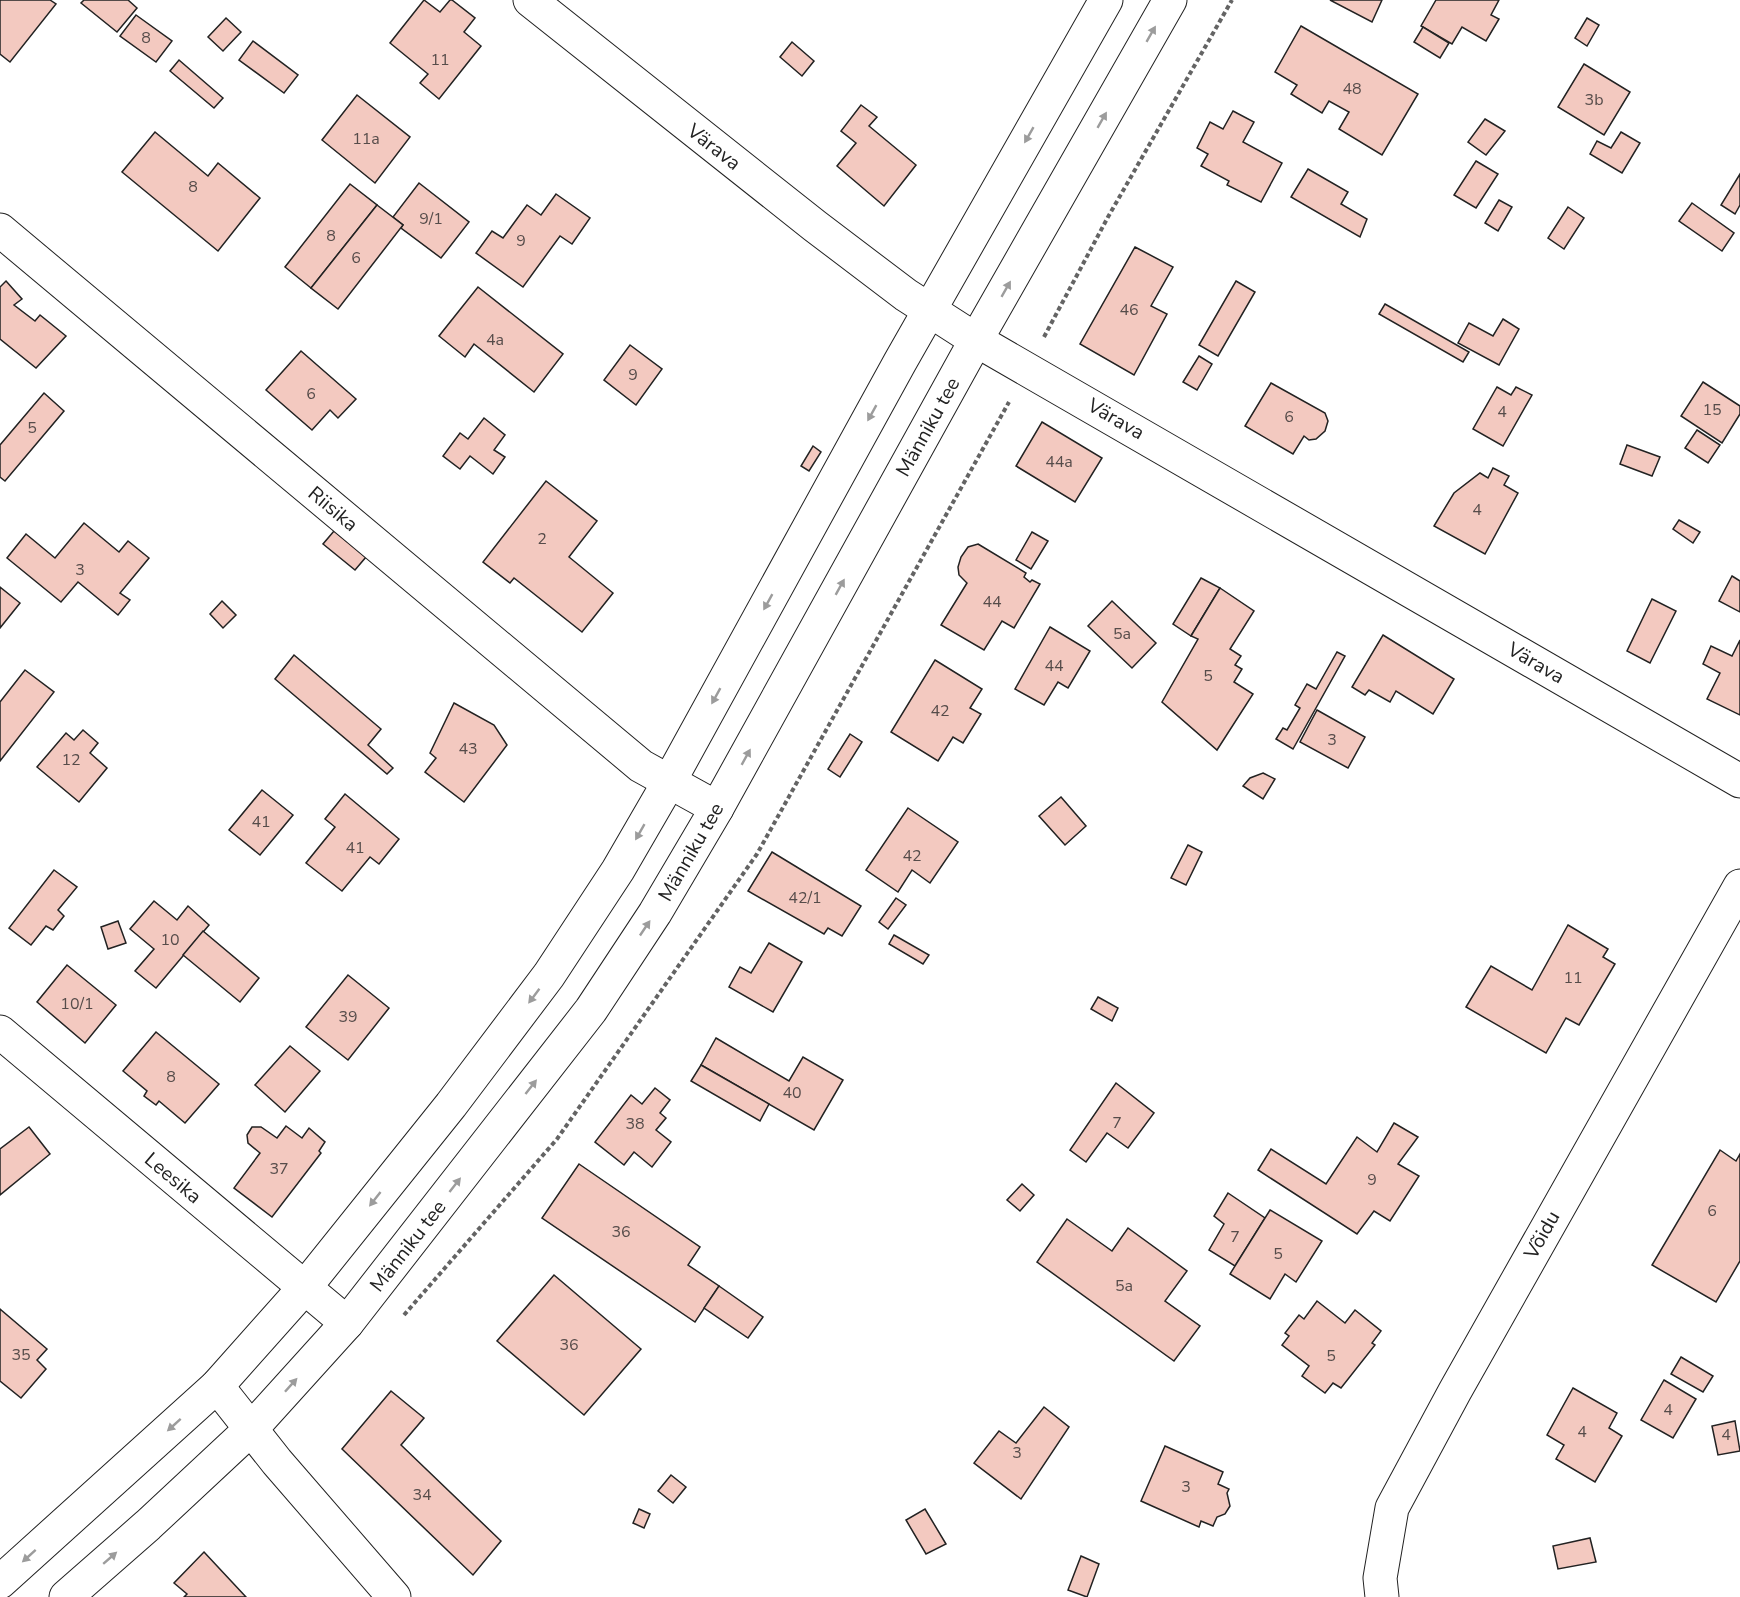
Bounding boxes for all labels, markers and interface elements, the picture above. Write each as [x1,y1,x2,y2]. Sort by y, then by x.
one-way arrow [1146,25,1156,42]
house number: 8 [141,27,151,49]
house number: 11 [430,49,450,71]
house number: 48 [1342,78,1362,100]
house number: 3b [1585,89,1603,111]
one-way arrow [1097,111,1107,128]
street label: Värava [681,117,747,177]
one-way arrow [1024,127,1034,144]
house number: 11a [352,128,380,150]
house number: 8 [188,176,198,198]
house number: 9/1 [419,208,443,230]
house number: 8 [326,225,336,247]
house number: 9 [516,230,526,252]
house number: 6 [351,247,361,269]
one-way arrow [1000,281,1011,297]
house number: 46 [1119,299,1139,321]
house number: 4a [486,329,504,351]
house number: 9 [628,364,638,386]
street label: Männiku tee [890,373,966,481]
house number: 6 [306,383,316,405]
street label: Värava [1082,391,1149,446]
house number: 15 [1702,399,1722,421]
house number: 4 [1497,401,1507,423]
one-way arrow [867,405,877,422]
house number: 6 [1284,406,1294,428]
house number: 5 [27,417,37,439]
house number: 44a [1045,451,1073,473]
street label: Riisika [302,480,364,538]
house number: 4 [1472,499,1482,521]
house number: 2 [537,528,547,550]
house number: 3 [75,559,85,581]
one-way arrow [835,578,845,595]
house number: 44 [982,591,1002,613]
one-way arrow [763,594,773,611]
house number: 5a [1113,623,1131,645]
street label: Värava [1502,635,1569,690]
house number: 44 [1044,655,1064,677]
house number: 5 [1203,665,1213,687]
one-way arrow [711,688,721,705]
house number: 42 [930,700,950,722]
house number: 3 [1327,729,1337,751]
house number: 43 [458,738,478,760]
one-way arrow [741,748,751,765]
house number: 12 [61,749,81,771]
street label: Männiku tee [652,798,730,906]
house number: 41 [251,811,271,833]
one-way arrow [635,824,645,841]
house number: 41 [345,837,365,859]
house number: 42 [902,845,922,867]
house number: 42/1 [788,887,822,909]
one-way arrow [639,921,651,937]
house number: 10 [160,929,180,951]
house number: 11 [1563,967,1583,989]
one-way arrow [528,987,540,1003]
house number: 10/1 [60,993,94,1015]
house number: 39 [338,1006,358,1028]
house number: 8 [166,1066,176,1088]
one-way arrow [525,1079,537,1094]
house number: 40 [782,1082,802,1104]
house number: 7 [1112,1112,1122,1134]
house number: 38 [625,1113,645,1135]
street label: Leesika [139,1146,207,1210]
house number: 37 [269,1158,289,1180]
house number: 9 [1367,1169,1377,1191]
one-way arrow [448,1178,460,1193]
one-way arrow [369,1192,381,1207]
street label: Männiku tee [364,1195,452,1297]
house number: 6 [1707,1200,1717,1222]
street label: Võidu [1517,1206,1566,1265]
house number: 36 [611,1221,631,1243]
house number: 7 [1230,1226,1240,1248]
house number: 5 [1273,1243,1283,1265]
house number: 5a [1115,1275,1133,1297]
house number: 36 [559,1334,579,1356]
house number: 35 [11,1344,31,1366]
house number: 5 [1326,1345,1336,1367]
one-way arrow [284,1377,298,1392]
house number: 4 [1663,1399,1673,1421]
one-way arrow [167,1418,182,1431]
house number: 4 [1577,1421,1587,1443]
house number: 4 [1721,1424,1731,1446]
house number: 3 [1012,1442,1022,1464]
house number: 3 [1181,1476,1191,1498]
house number: 34 [412,1484,432,1506]
one-way arrow [22,1549,37,1563]
one-way arrow [102,1552,117,1565]

